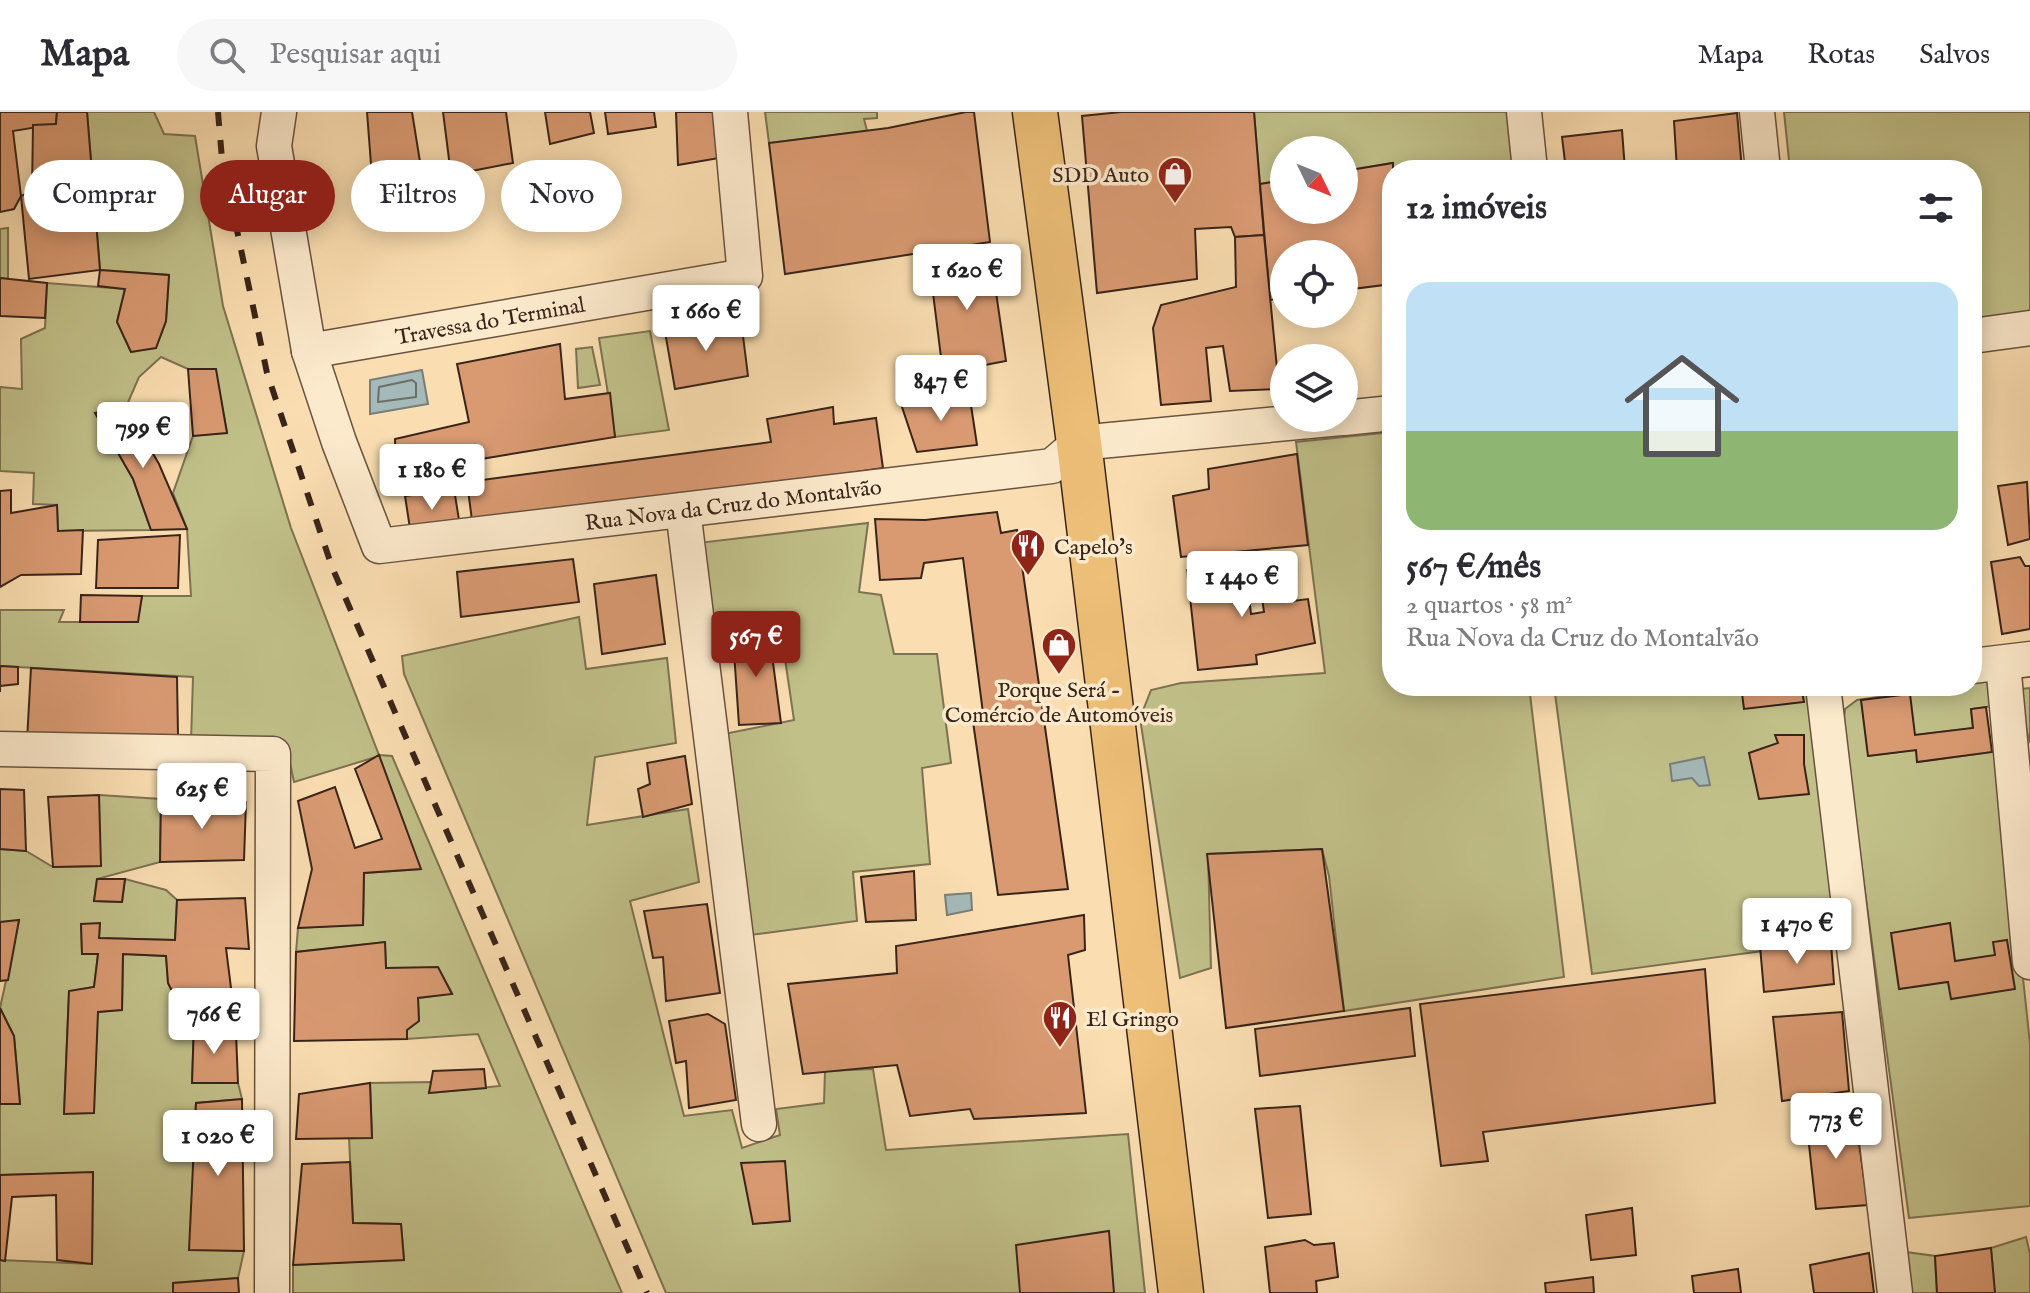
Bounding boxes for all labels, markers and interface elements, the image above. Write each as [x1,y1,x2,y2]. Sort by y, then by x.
search box [177,19,737,91]
text: Mapa [40,31,129,79]
icon: search [205,33,249,77]
text: Pesquisar aqui [269,36,441,74]
text: Mapa [1698,38,1763,73]
text: Rotas [1807,38,1875,73]
text: Salvos [1919,38,1990,73]
north arrow [1270,136,1358,224]
map controls [1270,136,1358,432]
shop icon: SDD Auto [1156,155,1194,205]
chip: Comprar [24,160,184,232]
chip: Alugar [200,160,335,232]
chip: Filtros [351,160,485,232]
chip: Novo [501,160,622,232]
place label: SDD Auto [1052,162,1149,190]
icon: filters [1914,186,1958,230]
text: 12 imóveis [1406,187,1547,230]
button: locate [1270,240,1358,328]
pin: 1 620 € [893,244,1041,312]
text: 1 620 € [931,253,1003,286]
pin: 1 660 € [632,285,780,353]
street label: Travessa do Terminal [393,292,587,352]
text: 1 660 € [671,294,741,327]
icon: home [1610,334,1754,478]
button: layers [1270,344,1358,432]
pin: 847 € [885,355,997,423]
text: 847 € [913,364,969,397]
pin: 799 € [87,402,199,470]
text: 799 € [115,411,171,444]
pin: 1 180 € [358,444,506,512]
text: 1 180 € [398,453,466,486]
street label: Rua Nova da Cruz do Montalvão [583,474,883,538]
restaurant icon: Capelo's [1009,527,1047,577]
place label: Capelo's [1054,534,1133,562]
text: 567 €/mês [1406,546,1541,589]
pin: 1 440 € [1168,551,1316,619]
text: 1 440 € [1205,560,1279,593]
text: 2 quartos · 58 m² [1406,589,1573,622]
pin: 567 € [700,611,812,679]
text: 567 € [729,620,783,653]
text: Rua Nova da Cruz do Montalvão [1406,622,1759,655]
shop icon: Porque Será - Comércio de Automóveis [1040,626,1078,676]
place label: Porque Será - Comércio de Automóveis [945,677,1173,730]
pin: 625 € [146,763,258,831]
text: 625 € [175,772,229,805]
pin: 1 470 € [1723,898,1871,966]
text: 1 470 € [1760,907,1834,940]
pin: 766 € [158,988,270,1056]
text: 766 € [186,997,242,1030]
restaurant icon: El Gringo [1041,999,1079,1049]
place label: El Gringo [1086,1006,1179,1034]
pin: 773 € [1780,1093,1892,1161]
text: 773 € [1809,1102,1863,1135]
pin: 1 020 € [144,1110,292,1178]
text: 1 020 € [181,1119,255,1152]

